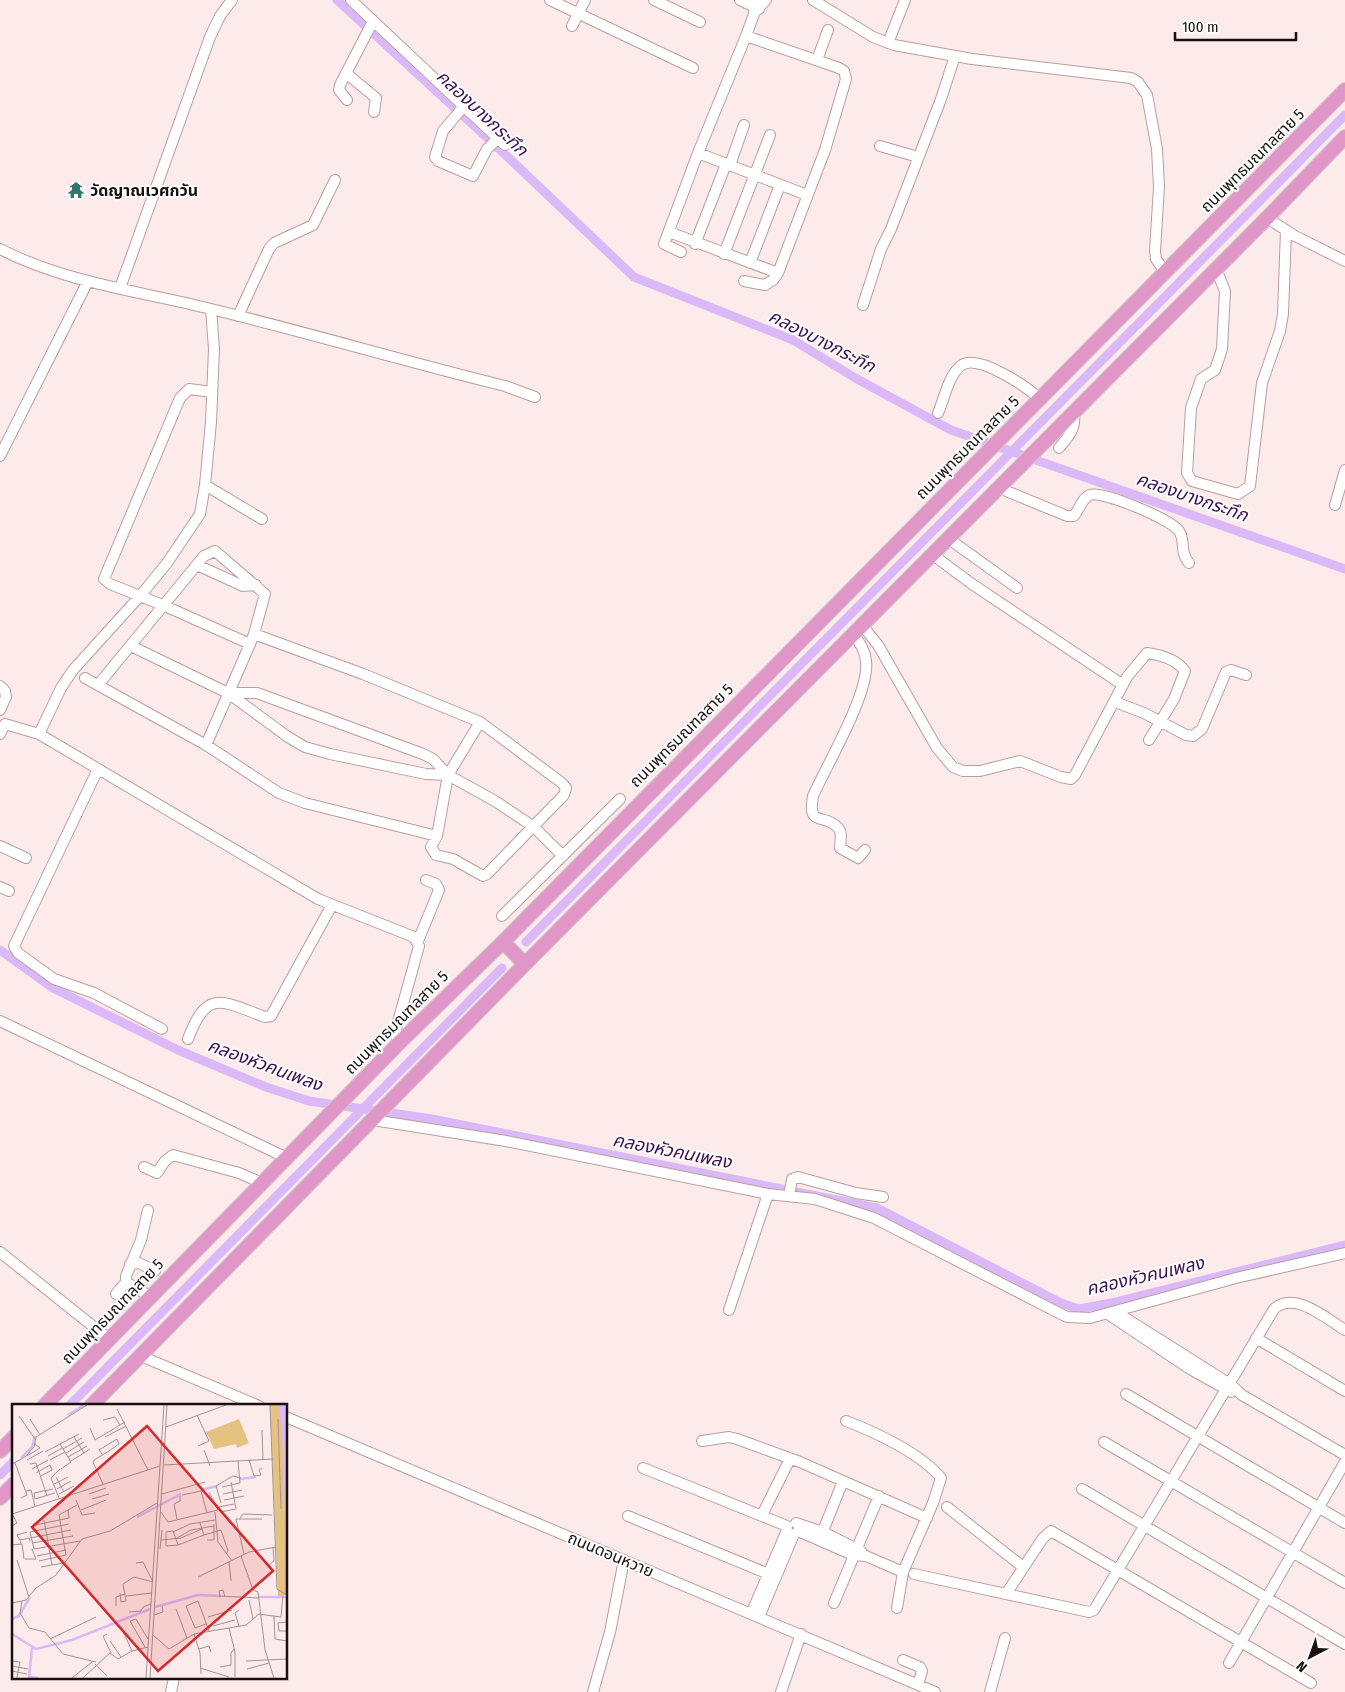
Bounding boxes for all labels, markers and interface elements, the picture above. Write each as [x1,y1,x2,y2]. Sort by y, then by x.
scale bar [1175,10,1296,42]
text: 100 m [1182,18,1219,36]
water label: คลองบางกระทึก [432,65,533,162]
street label: ถนนพุทธมณฑลสาย 5 [1197,105,1308,216]
temple icon: วัดญาณเวศกวัน [66,180,86,200]
place label: วัดญาณเวศกวัน [90,181,198,200]
water label: คลองบางกระทึก [765,305,880,378]
street label: ถนนพุทธมณฑลสาย 5 [912,392,1023,503]
water label: คลองบางกระทึก [1133,468,1252,527]
street label: ถนนพุทธมณฑลสาย 5 [626,680,737,791]
street label: ถนนพุทธมณฑลสาย 5 [341,967,452,1078]
water label: คลองหัวคนเพลง [205,1034,327,1096]
water label: คลองหัวคนเพลง [611,1129,734,1174]
water label: คลองหัวคนเพลง [1084,1251,1207,1300]
street label: ถนนพุทธมณฑลสาย 5 [57,1255,167,1368]
inset map [12,1404,288,1680]
street label: ถนนดอนหวาย [565,1528,657,1581]
north arrow [1285,1632,1335,1682]
text: N [1293,1657,1311,1676]

